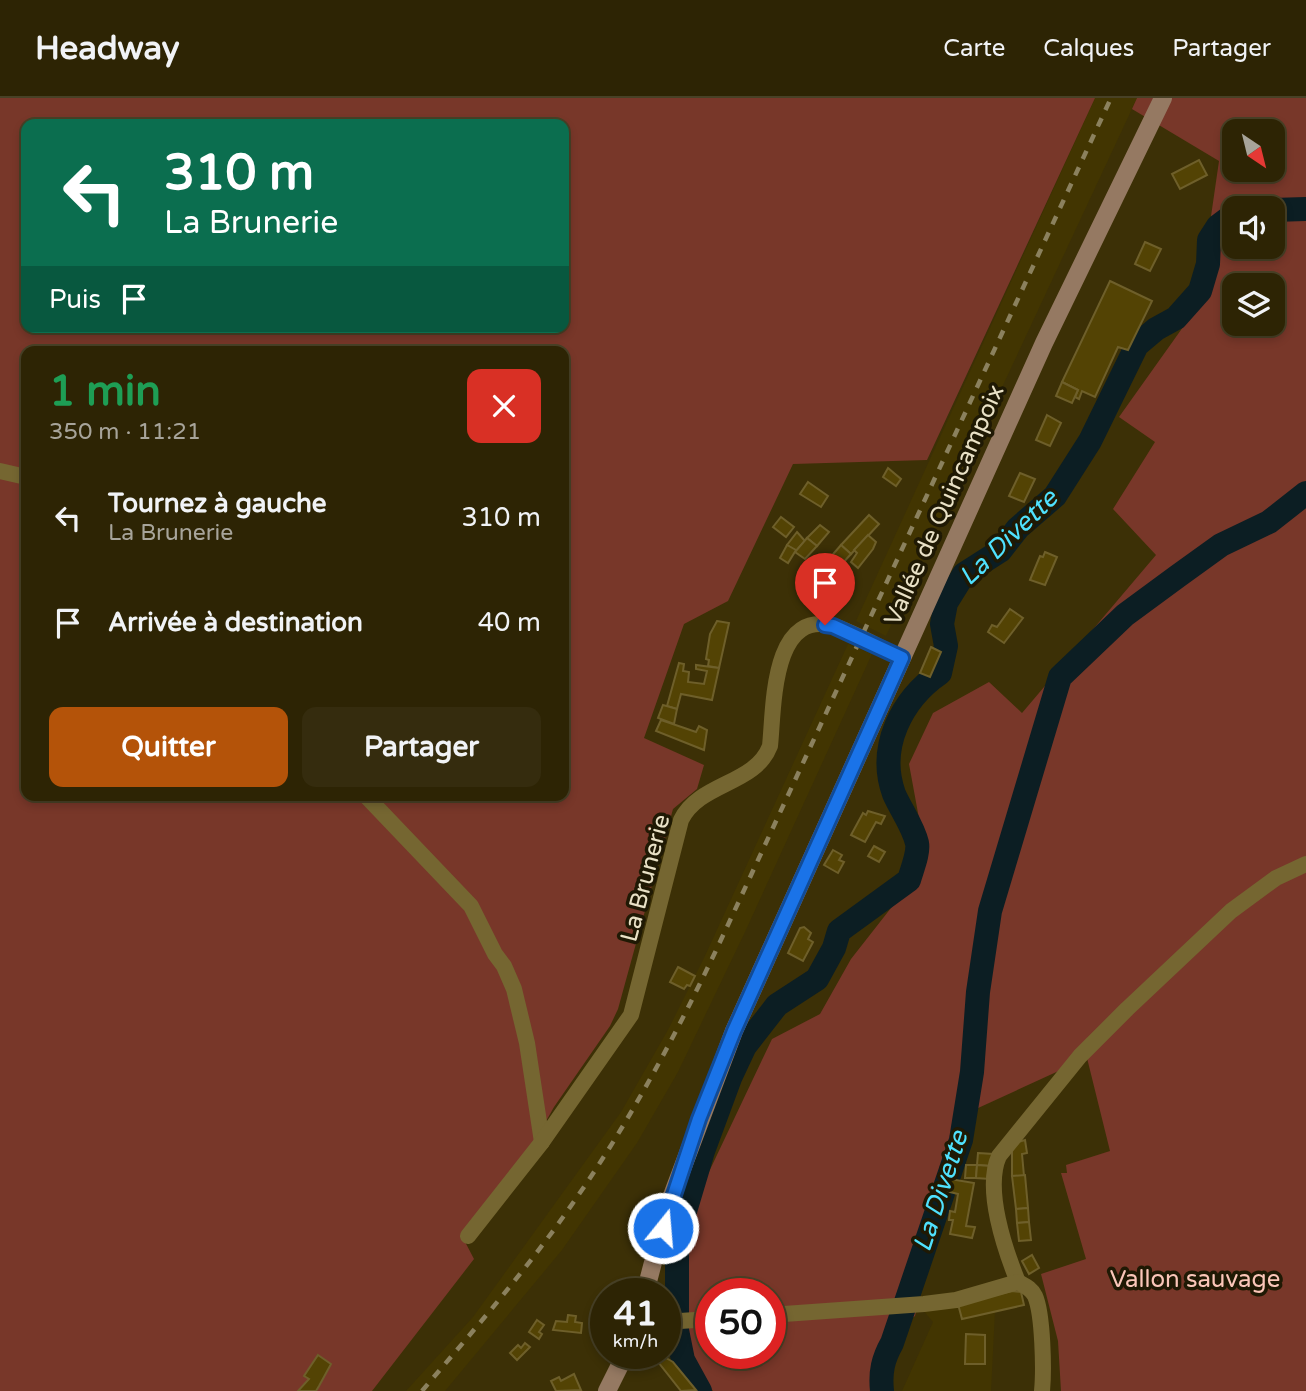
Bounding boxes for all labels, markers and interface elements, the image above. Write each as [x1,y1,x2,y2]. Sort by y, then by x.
text: Headway [35,29,179,68]
text: Carte [943,34,1005,63]
text: Calques [1043,34,1134,63]
text: Partager [1172,34,1271,63]
north arrow [1222,119,1284,182]
map controls [1222,119,1285,336]
text: 310 m [164,144,314,203]
icon: left [49,147,140,238]
button: sound [1222,196,1285,259]
text: La Brunerie [164,204,338,242]
button: layers [1222,273,1285,336]
icon: arrive [115,280,153,318]
text: Puis [49,284,101,315]
text: 1 min [49,366,161,417]
button: close [467,369,541,443]
street label: Vallée de Quincampoix [878,380,1011,630]
text: 350 m · 11:21 [49,418,201,446]
water label: La Divette [953,482,1065,592]
text: Tournez à gauche [108,488,327,519]
icon: left [49,499,87,537]
text: 310 m [461,502,541,533]
text: La Brunerie [108,519,233,547]
pin [795,553,855,625]
icon: arrive [806,564,844,602]
icon: arrive [49,604,87,642]
text: Arrivée à destination [108,607,363,638]
text: 40 m [478,607,541,638]
button: Quitter [49,707,288,787]
button: Partager [302,707,541,787]
street label: La Brunerie [615,811,676,945]
water label: La Divette [906,1126,975,1255]
position arrow [626,1191,700,1265]
park label: Vallon sauvage [1110,1265,1280,1294]
speed limit sign: 50 [695,1278,786,1369]
text: 41 [614,1293,657,1335]
text: km/h [613,1330,658,1352]

